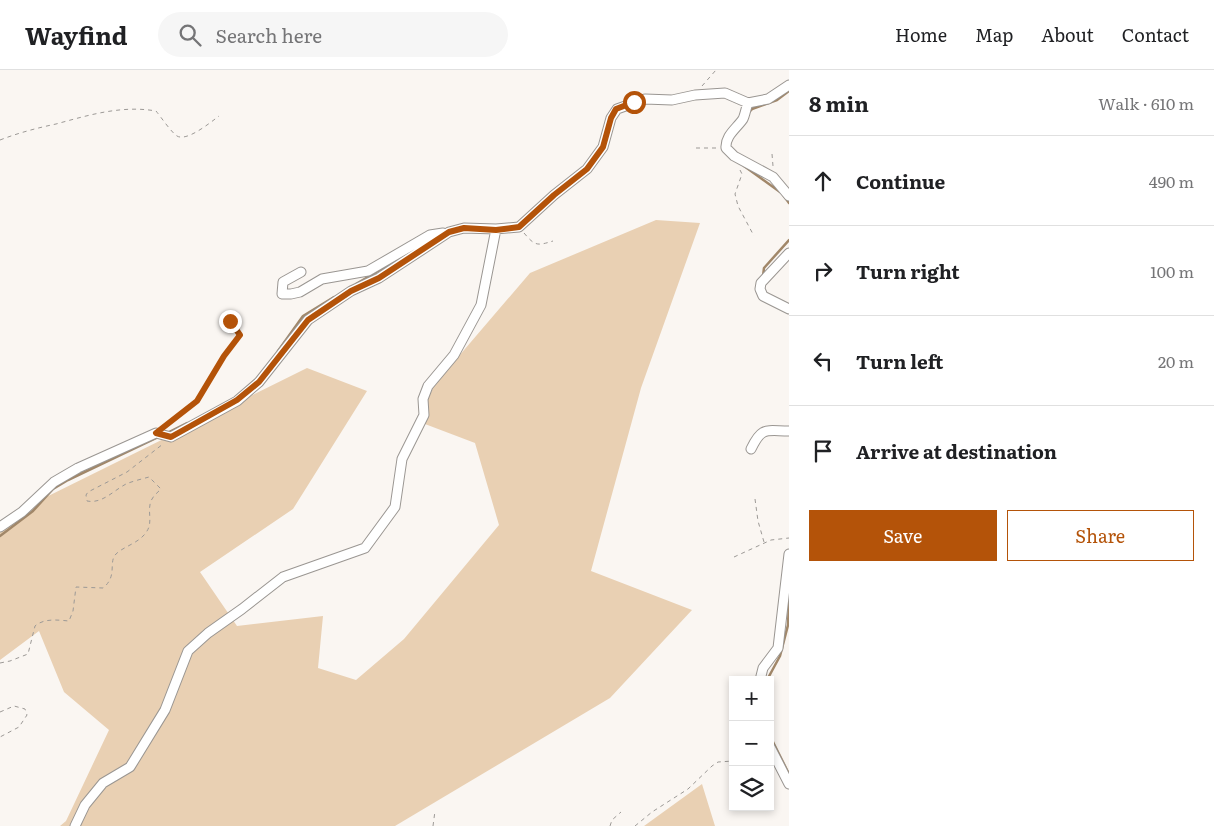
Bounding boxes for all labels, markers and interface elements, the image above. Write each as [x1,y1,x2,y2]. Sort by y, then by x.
search box [158,12,508,57]
text: Wayfind [25,17,128,52]
icon: search [176,21,204,49]
text: Search here [216,21,322,49]
text: Home [895,21,947,48]
text: Map [975,21,1013,48]
text: About [1041,21,1094,48]
text: Contact [1122,21,1189,48]
text: 8 min [809,87,869,118]
route start [623,91,646,114]
text: Walk · 610 m [1098,91,1194,115]
icon: ahead [809,167,837,195]
text: Continue [856,167,945,195]
text: 490 m [1149,169,1194,193]
icon: right [809,257,837,285]
text: Turn right [856,257,960,285]
text: 100 m [1150,259,1194,283]
route end [219,310,242,333]
icon: left [809,347,837,375]
text: Turn left [856,347,943,375]
text: 20 m [1158,349,1194,373]
icon: arrive [809,437,837,465]
text: Arrive at destination [856,437,1057,465]
button: Save [809,510,997,561]
button: Share [1007,510,1194,561]
map controls [729,676,774,811]
button: + [729,676,774,721]
button: − [729,721,774,766]
button: layers [729,766,774,811]

